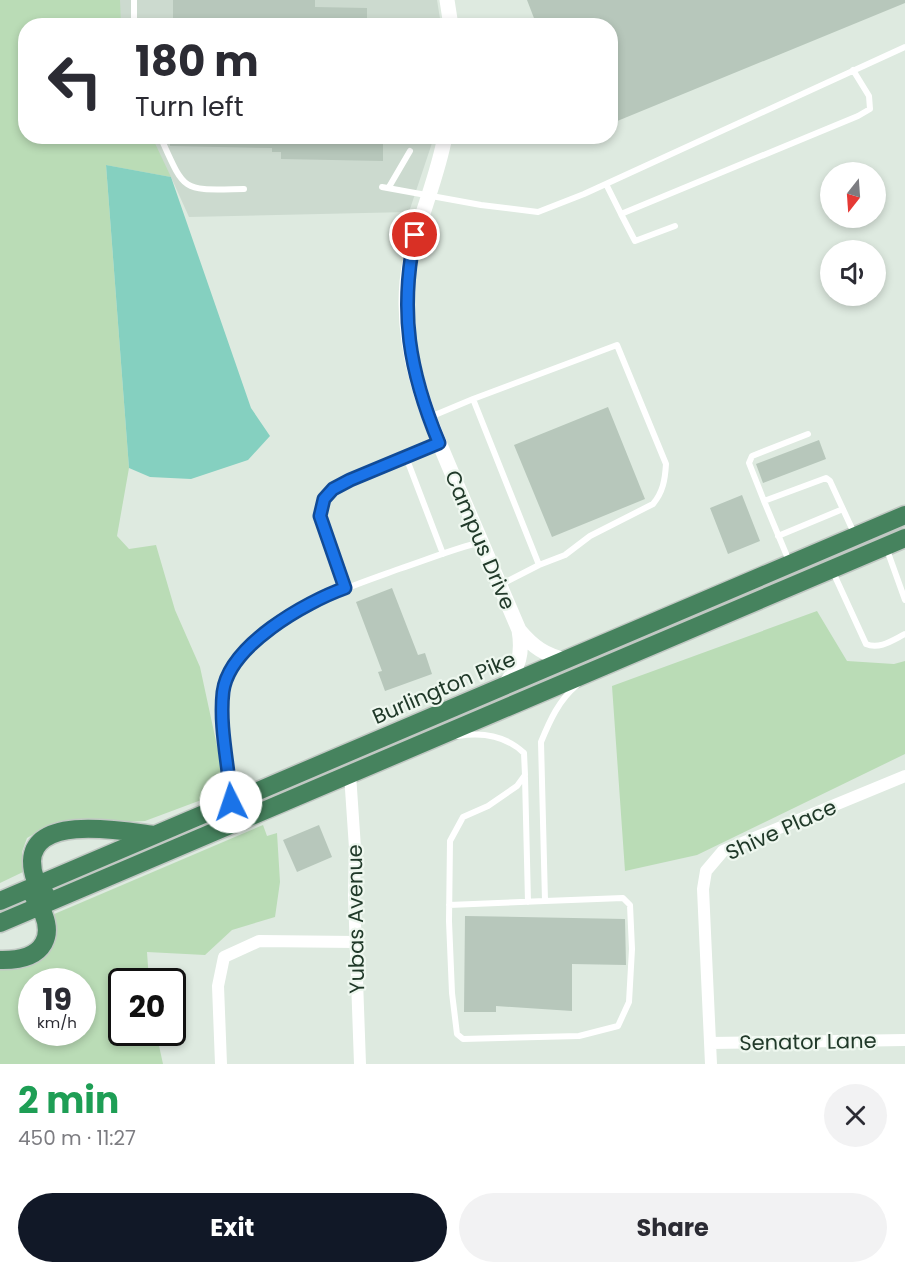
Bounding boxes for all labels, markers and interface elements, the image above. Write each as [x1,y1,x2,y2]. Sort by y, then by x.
text: 180 m [135,32,259,91]
icon: left [36,42,114,120]
text: Turn left [135,88,244,125]
north arrow [820,162,886,228]
map controls [820,162,886,306]
pin [389,209,440,260]
icon: arrive [398,218,431,251]
button: sound [820,240,886,306]
street label: Campus Drive [438,466,523,614]
street label: Burlington Pike [368,644,520,731]
position arrow [199,770,263,834]
street label: Shive Place [721,792,841,867]
street label: Yubas Avenue [340,844,371,994]
speed limit sign: 20 [108,968,186,1046]
text: 19 [42,978,72,1021]
text: km/h [37,1012,77,1033]
street label: Senator Lane [739,1026,877,1057]
text: 2 min [18,1075,119,1126]
button: close [824,1084,887,1147]
text: 450 m · 11:27 [18,1124,136,1152]
button: Exit [18,1193,447,1262]
button: Share [459,1193,887,1262]

